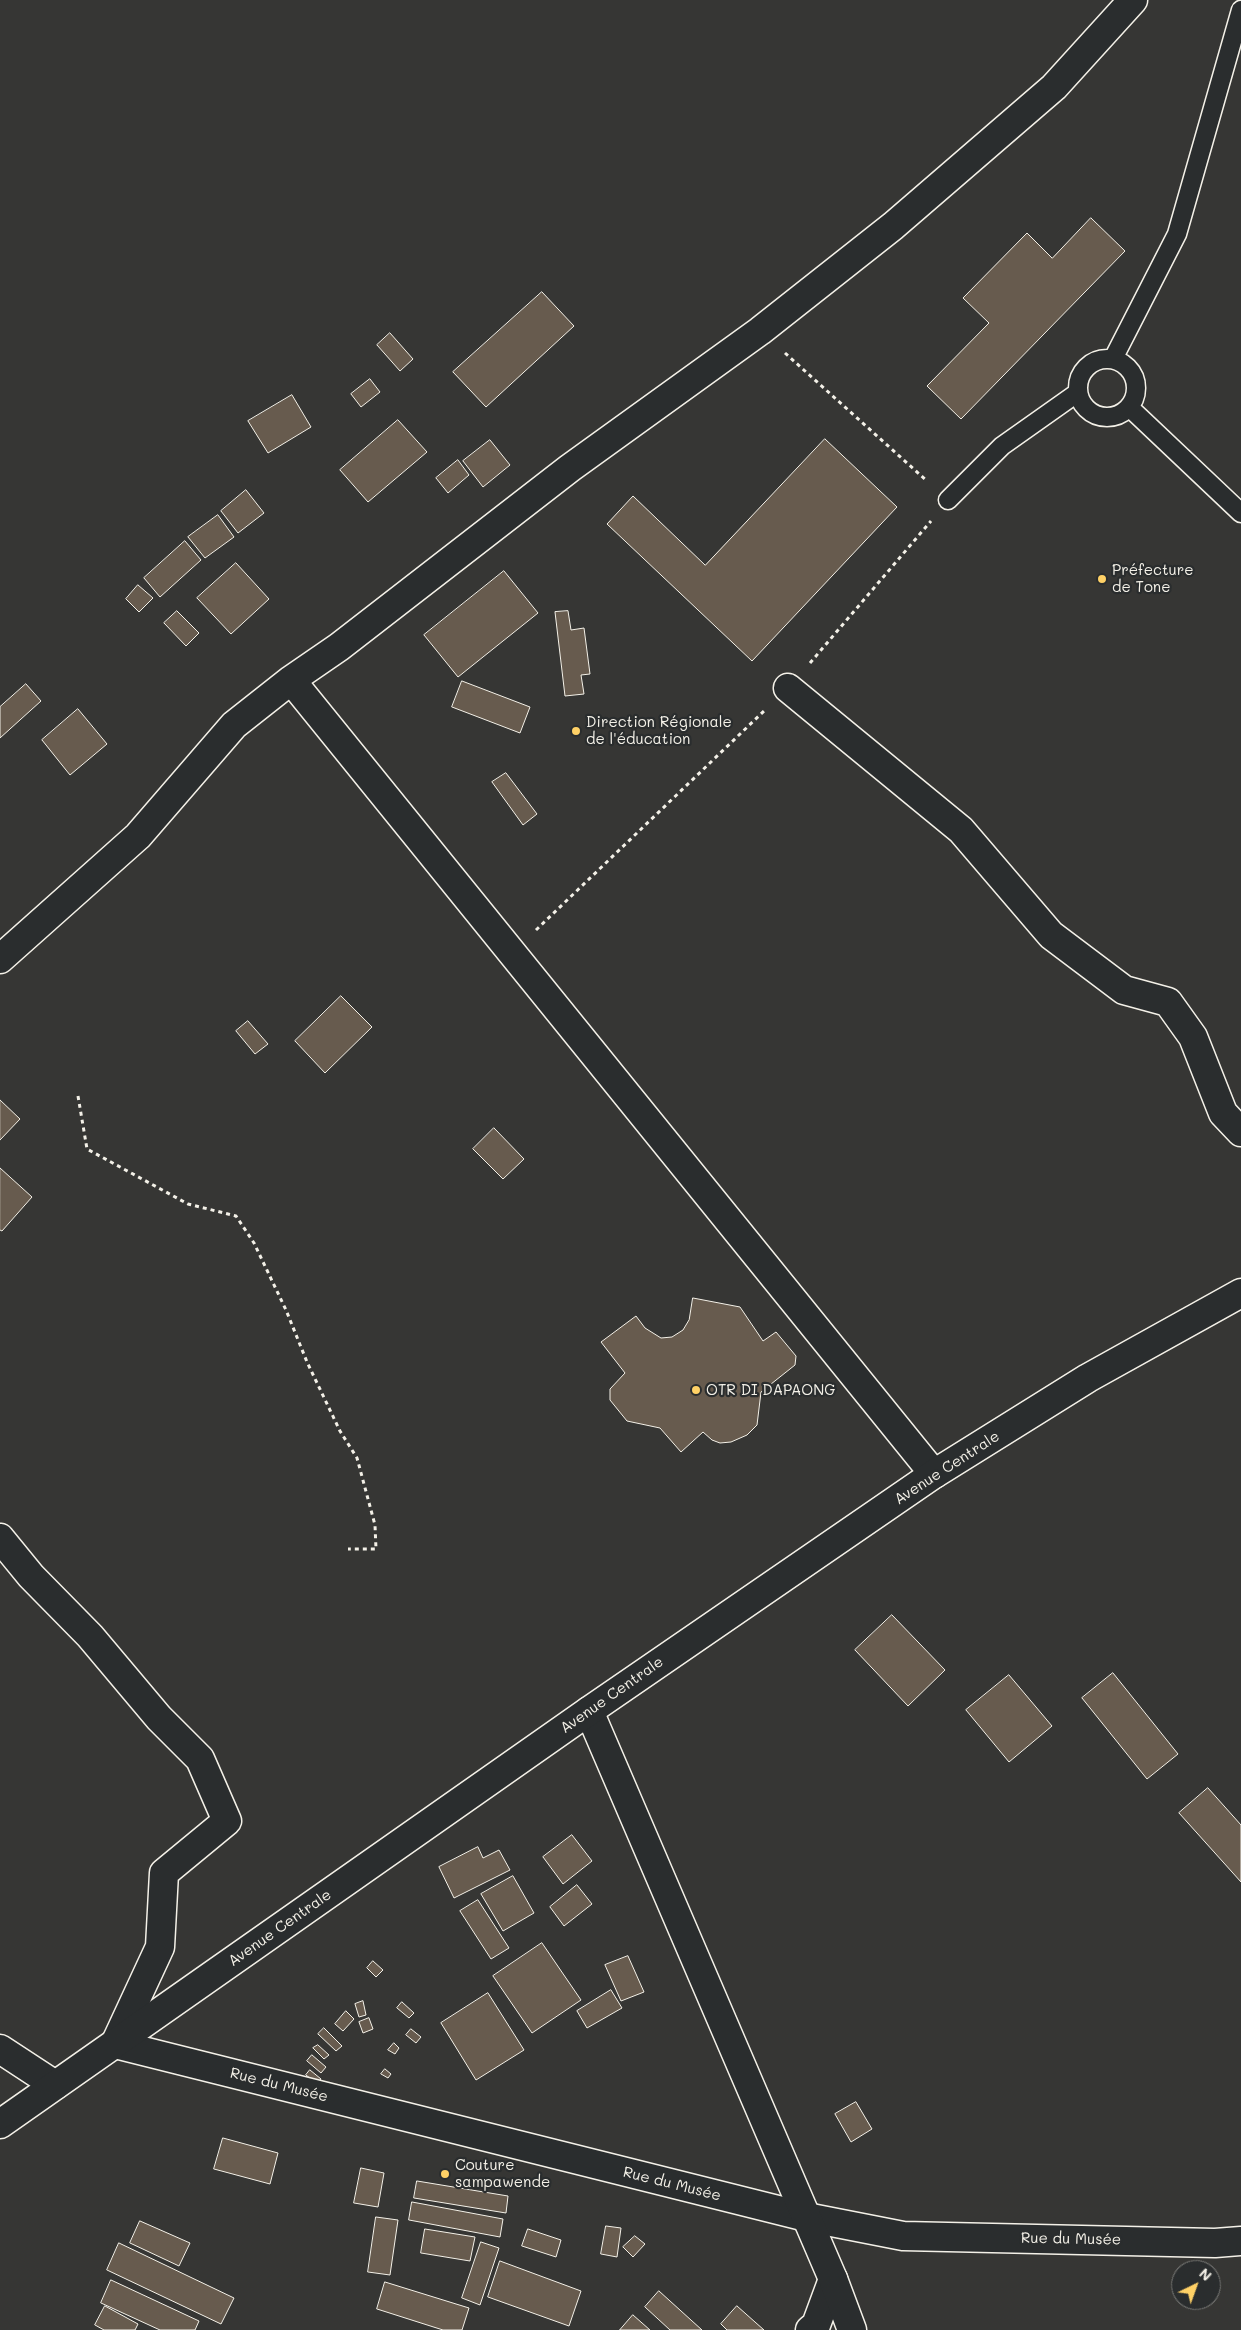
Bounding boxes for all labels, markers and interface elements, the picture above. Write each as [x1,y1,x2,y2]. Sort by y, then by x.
place label: Préfecture de Tone [1112,561,1194,596]
marker: Préfecture de Tone [1096,573,1108,585]
place label: Direction Régionale de l'éducation [586,713,732,748]
marker: Direction Régionale de l'éducation [570,725,582,737]
place label: OTR DI DAPAONG [706,1381,835,1399]
marker: OTR DI DAPAONG [690,1384,702,1396]
street label: Avenue Centrale [891,1427,1003,1509]
street label: Avenue Centrale [557,1653,667,1737]
street label: Avenue Centrale [225,1886,335,1970]
street label: Rue du Musée [228,2064,330,2106]
place label: Couture sampawende [455,2156,550,2191]
street label: Rue du Musée [621,2163,723,2205]
marker: Couture sampawende [439,2168,451,2180]
street label: Rue du Musée [1021,2229,1121,2249]
north arrow [1171,2260,1221,2310]
text: N [1195,2264,1216,2285]

